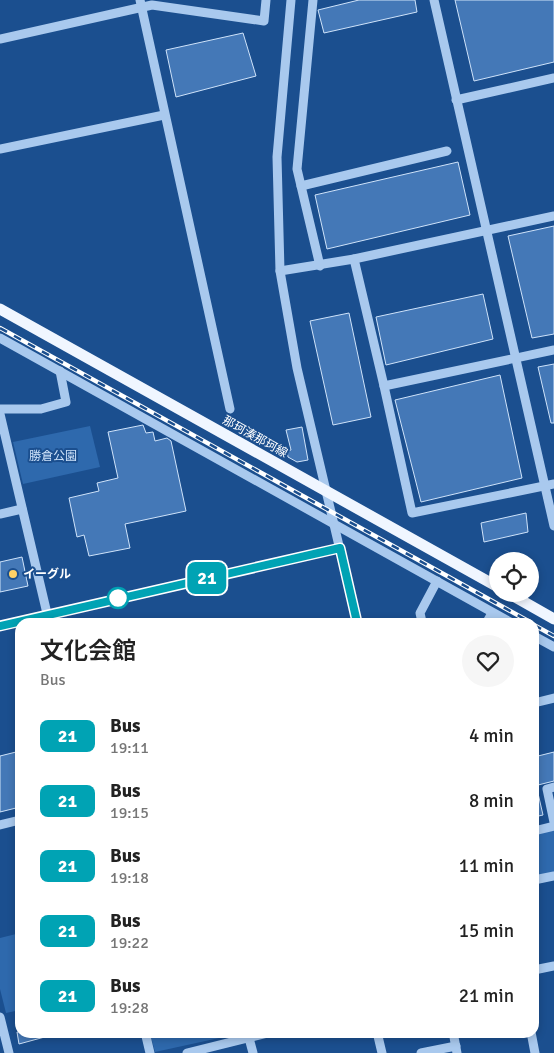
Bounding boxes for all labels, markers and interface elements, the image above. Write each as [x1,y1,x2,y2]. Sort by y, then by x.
street label: 那珂湊那珂線 [220,413,290,461]
park label: 勝倉公園 [29,449,77,464]
map controls [489,552,539,602]
button: locate [489,552,539,602]
line badge: 21 [184,562,230,594]
place label: イーグル [23,567,71,582]
text: 21 [197,567,217,589]
marker: イーグル [7,568,19,580]
unlabelled marker [107,587,129,609]
button: heart [462,635,514,687]
text: 文化会館 [40,636,136,666]
text: Bus [40,670,65,690]
text: Bus [110,714,141,738]
text: 4 min [469,724,514,748]
text: 21 [58,725,77,747]
text: 19:11 [110,738,149,758]
text: Bus [110,779,141,803]
text: 8 min [469,789,514,813]
text: 21 [58,790,77,812]
text: 19:15 [110,803,149,823]
text: Bus [110,844,141,868]
text: 11 min [459,854,514,878]
text: 21 [58,855,77,877]
text: 19:18 [110,868,149,888]
text: Bus [110,909,141,933]
text: 15 min [459,919,514,943]
text: 21 [58,920,77,942]
text: 19:22 [110,933,149,953]
text: Bus [110,974,141,998]
text: 21 min [459,984,514,1008]
text: 21 [58,985,77,1007]
text: 19:28 [110,998,149,1018]

